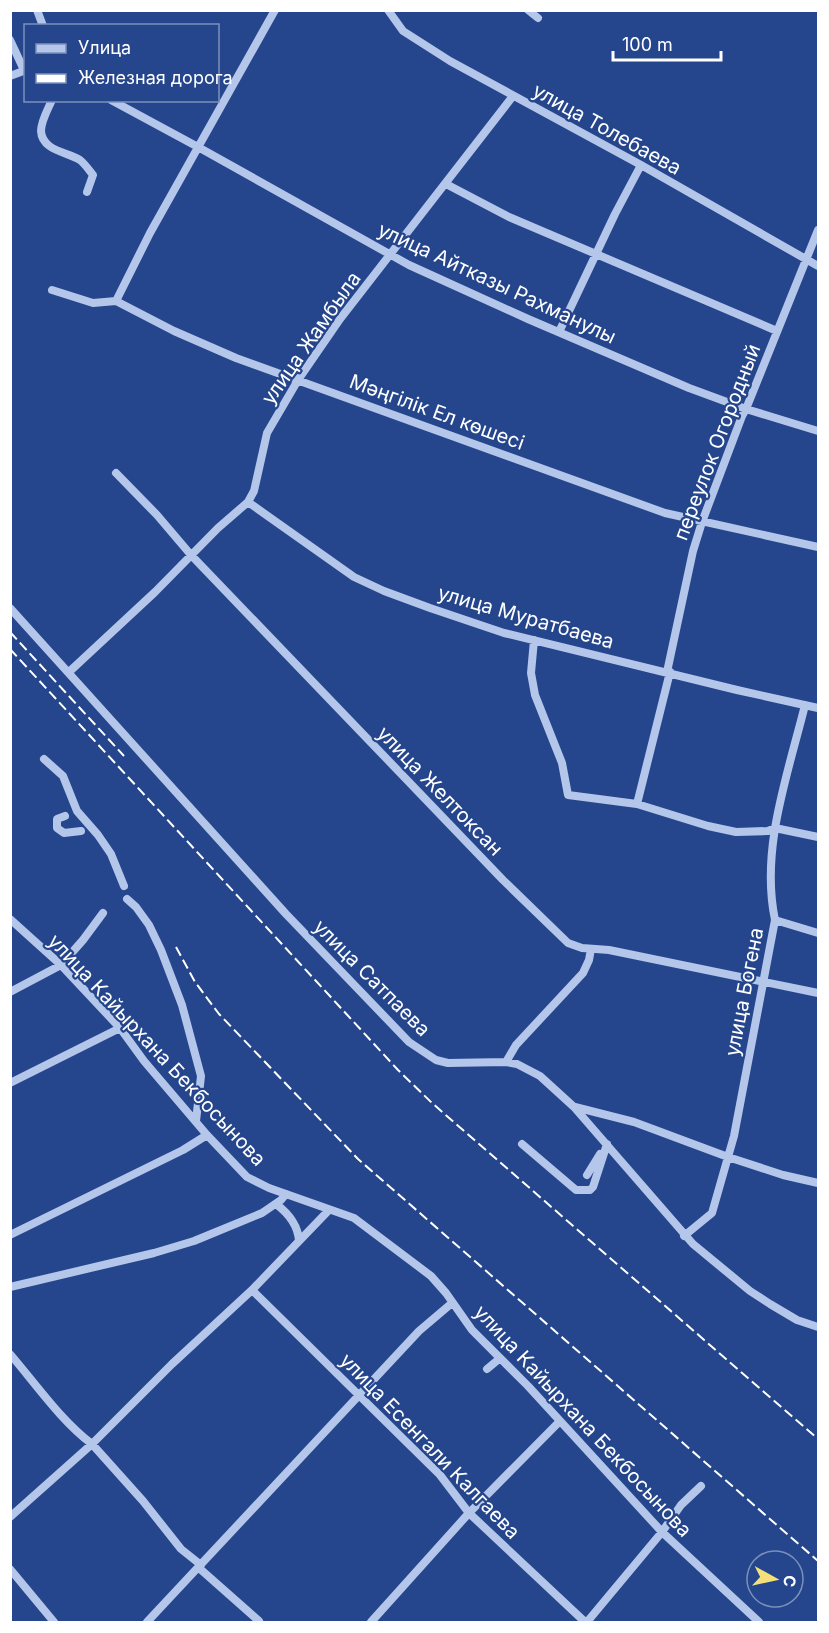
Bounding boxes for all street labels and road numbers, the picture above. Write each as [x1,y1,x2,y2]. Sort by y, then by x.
street label: улица Толебаева [528,78,686,180]
street label: улица Айтказы Рахманулы [374,217,620,349]
street label: улица Жамбыла [256,267,366,409]
street label: переулок Огородный [669,341,765,543]
street label: Мәңгілік Ел көшесі [346,369,528,455]
street label: улица Муратбаева [435,580,617,654]
street label: улица Желтоксан [372,721,508,861]
street label: улица Сатпаева [309,915,435,1041]
street label: улица Богена [720,926,768,1058]
street label: улица Кайырхана Бекбосынова [43,929,271,1171]
street label: улица Кайырхана Бекбосынова [469,1300,697,1542]
street label: улица Есенгали Калгаева [335,1348,525,1544]

